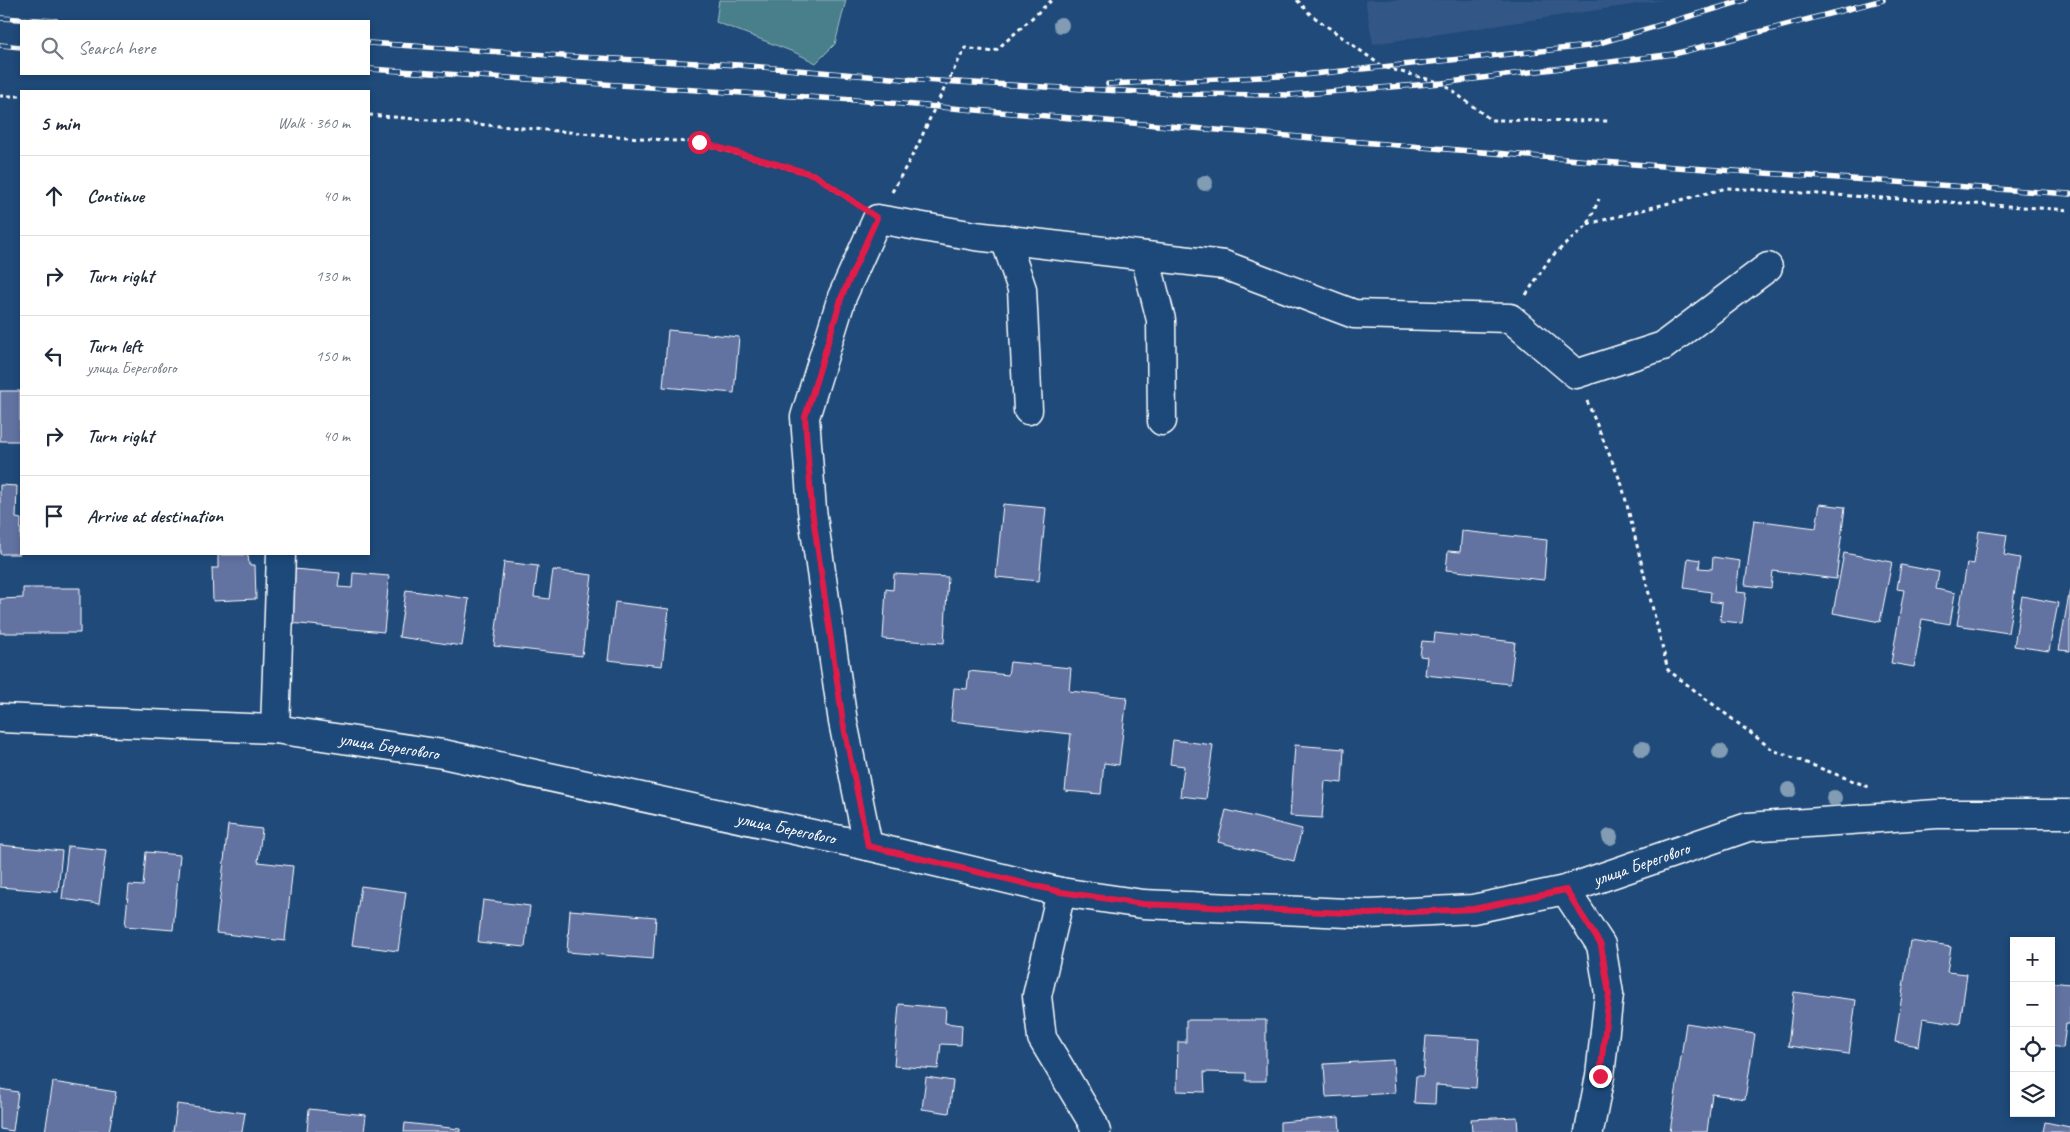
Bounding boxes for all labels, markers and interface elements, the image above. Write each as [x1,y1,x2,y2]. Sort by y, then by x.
search box [20,20,370,75]
icon: search [38,34,66,62]
text: Search here [78,36,155,60]
text: 5 min [40,110,80,136]
text: Walk · 360 m [278,113,350,133]
route start [688,131,711,154]
icon: ahead [40,182,68,210]
text: Continue [87,184,144,208]
text: 40 m [323,186,350,206]
icon: right [40,262,68,290]
text: Turn right [87,264,154,288]
text: 130 m [316,266,350,286]
text: Turn left [87,334,142,358]
icon: left [40,342,68,370]
text: 150 m [316,346,350,366]
text: улица Берегового [87,358,176,378]
icon: right [40,422,68,450]
text: Turn right [87,424,154,448]
text: 40 m [323,426,350,446]
icon: arrive [40,502,68,530]
text: Arrive at destination [87,504,223,528]
street label: улица Берегового [337,727,442,765]
street label: улица Берегового [734,807,839,850]
street label: улица Берегового [1589,837,1694,891]
map controls [2010,937,2055,1117]
button: + [2010,937,2055,982]
button: − [2010,982,2055,1027]
button: locate [2010,1027,2055,1072]
route end [1589,1065,1612,1088]
button: layers [2010,1072,2055,1117]

